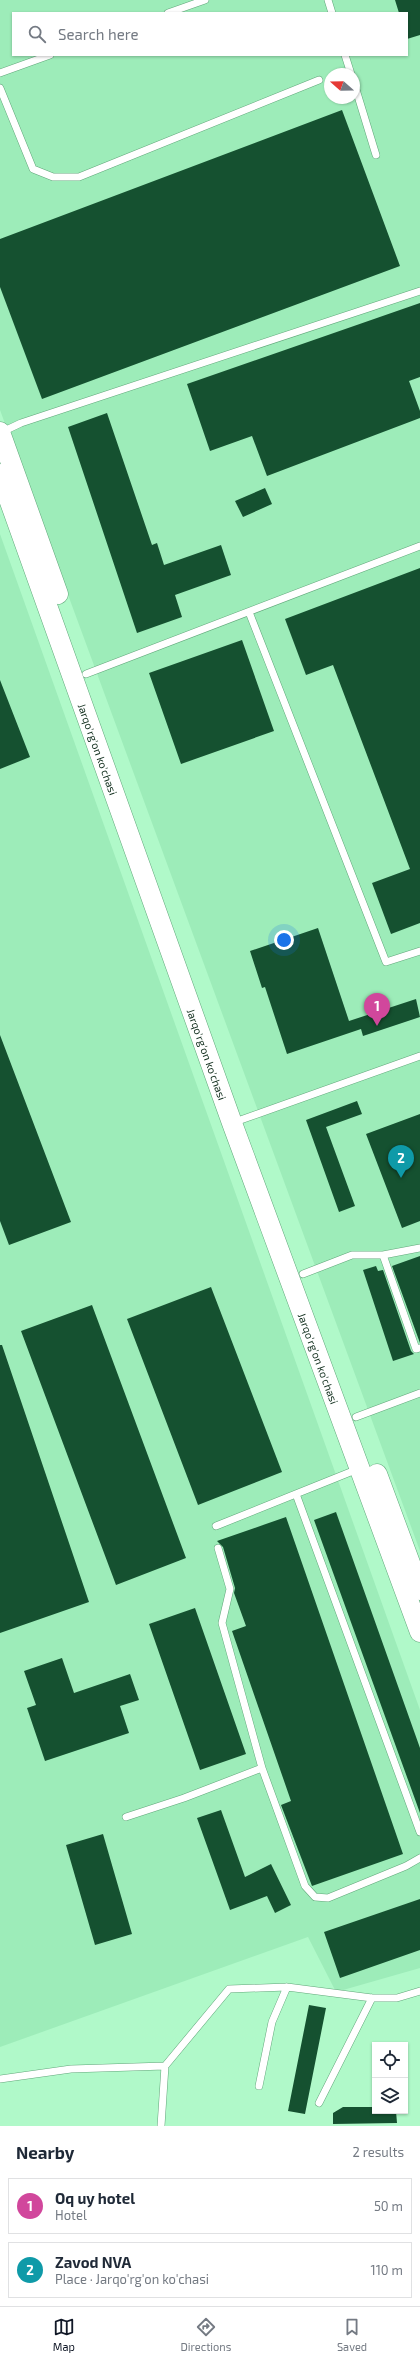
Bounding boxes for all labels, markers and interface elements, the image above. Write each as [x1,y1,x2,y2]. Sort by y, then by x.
search box [12,12,408,56]
icon: search [26,23,48,45]
text: Search here [58,25,139,43]
north arrow [324,68,360,104]
street label: Jarqo'rg'on ko'chasi [76,701,121,796]
your location [274,930,294,950]
pin: 1 [364,993,390,1026]
street label: Jarqo'rg'on ko'chasi [185,1007,230,1102]
pin: 2 [388,1145,414,1178]
street label: Jarqo'rg'on ko'chasi [296,1311,342,1406]
map controls [372,2042,408,2114]
button: locate [372,2042,408,2078]
button: layers [372,2078,408,2114]
text: Nearby [16,2142,74,2162]
text: 2 results [352,2144,404,2160]
text: Oq uy hotel [55,2189,135,2207]
text: 1 [27,2198,33,2214]
text: 50 m [374,2198,403,2214]
text: Hotel [55,2207,87,2223]
text: Zavod NVA [55,2253,131,2271]
text: 2 [26,2262,34,2278]
text: 110 m [371,2262,403,2278]
text: Place · Jarqo'rg'on ko'chasi [55,2271,209,2287]
tab: Map [53,2316,75,2353]
tab: Directions [181,2316,231,2353]
tab: Saved [337,2316,367,2353]

